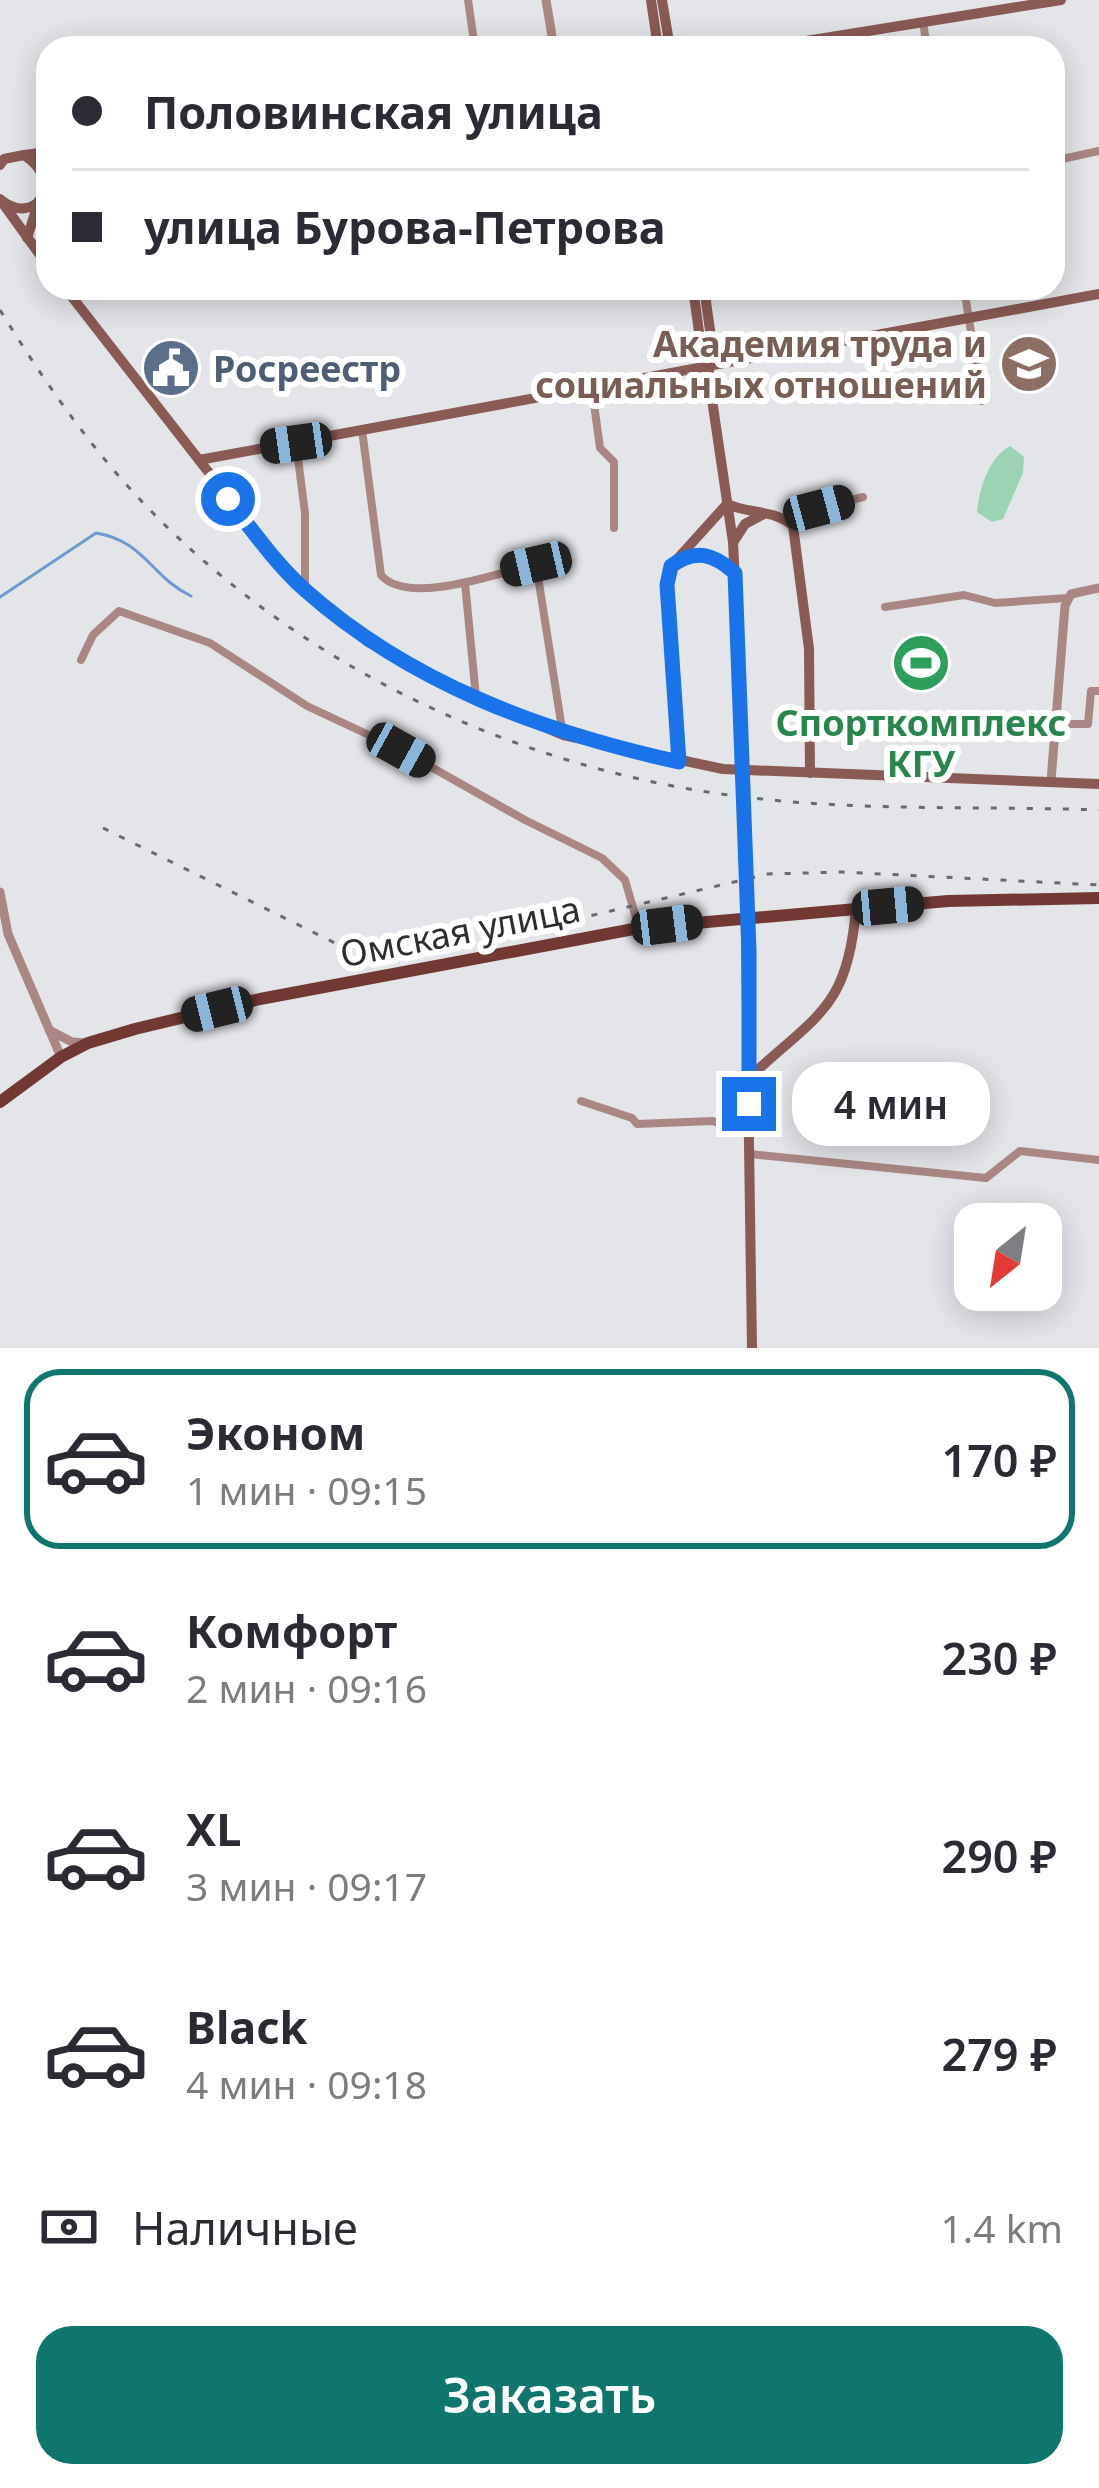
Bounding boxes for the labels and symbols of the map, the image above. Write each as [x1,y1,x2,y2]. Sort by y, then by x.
place label: Академия труда и социальных отношений [535,319,987,409]
school or university icon: Академия труда и социальных отношений [998,333,1060,395]
public building icon: Росреестр [140,337,202,399]
place label: Росреестр [213,344,401,393]
car [258,420,334,466]
route start [201,472,255,526]
car [780,481,858,535]
car [497,538,575,590]
sports icon: Спорткомплекс КГУ [890,632,952,694]
place label: Спорткомплекс КГУ [776,698,1066,788]
car [361,717,441,783]
street label: Омская улица [336,884,584,978]
car [851,885,925,927]
car [629,903,705,947]
car [178,983,256,1035]
callout: 4 мин [791,1062,989,1146]
route end [722,1077,776,1131]
north arrow [954,1203,1062,1311]

